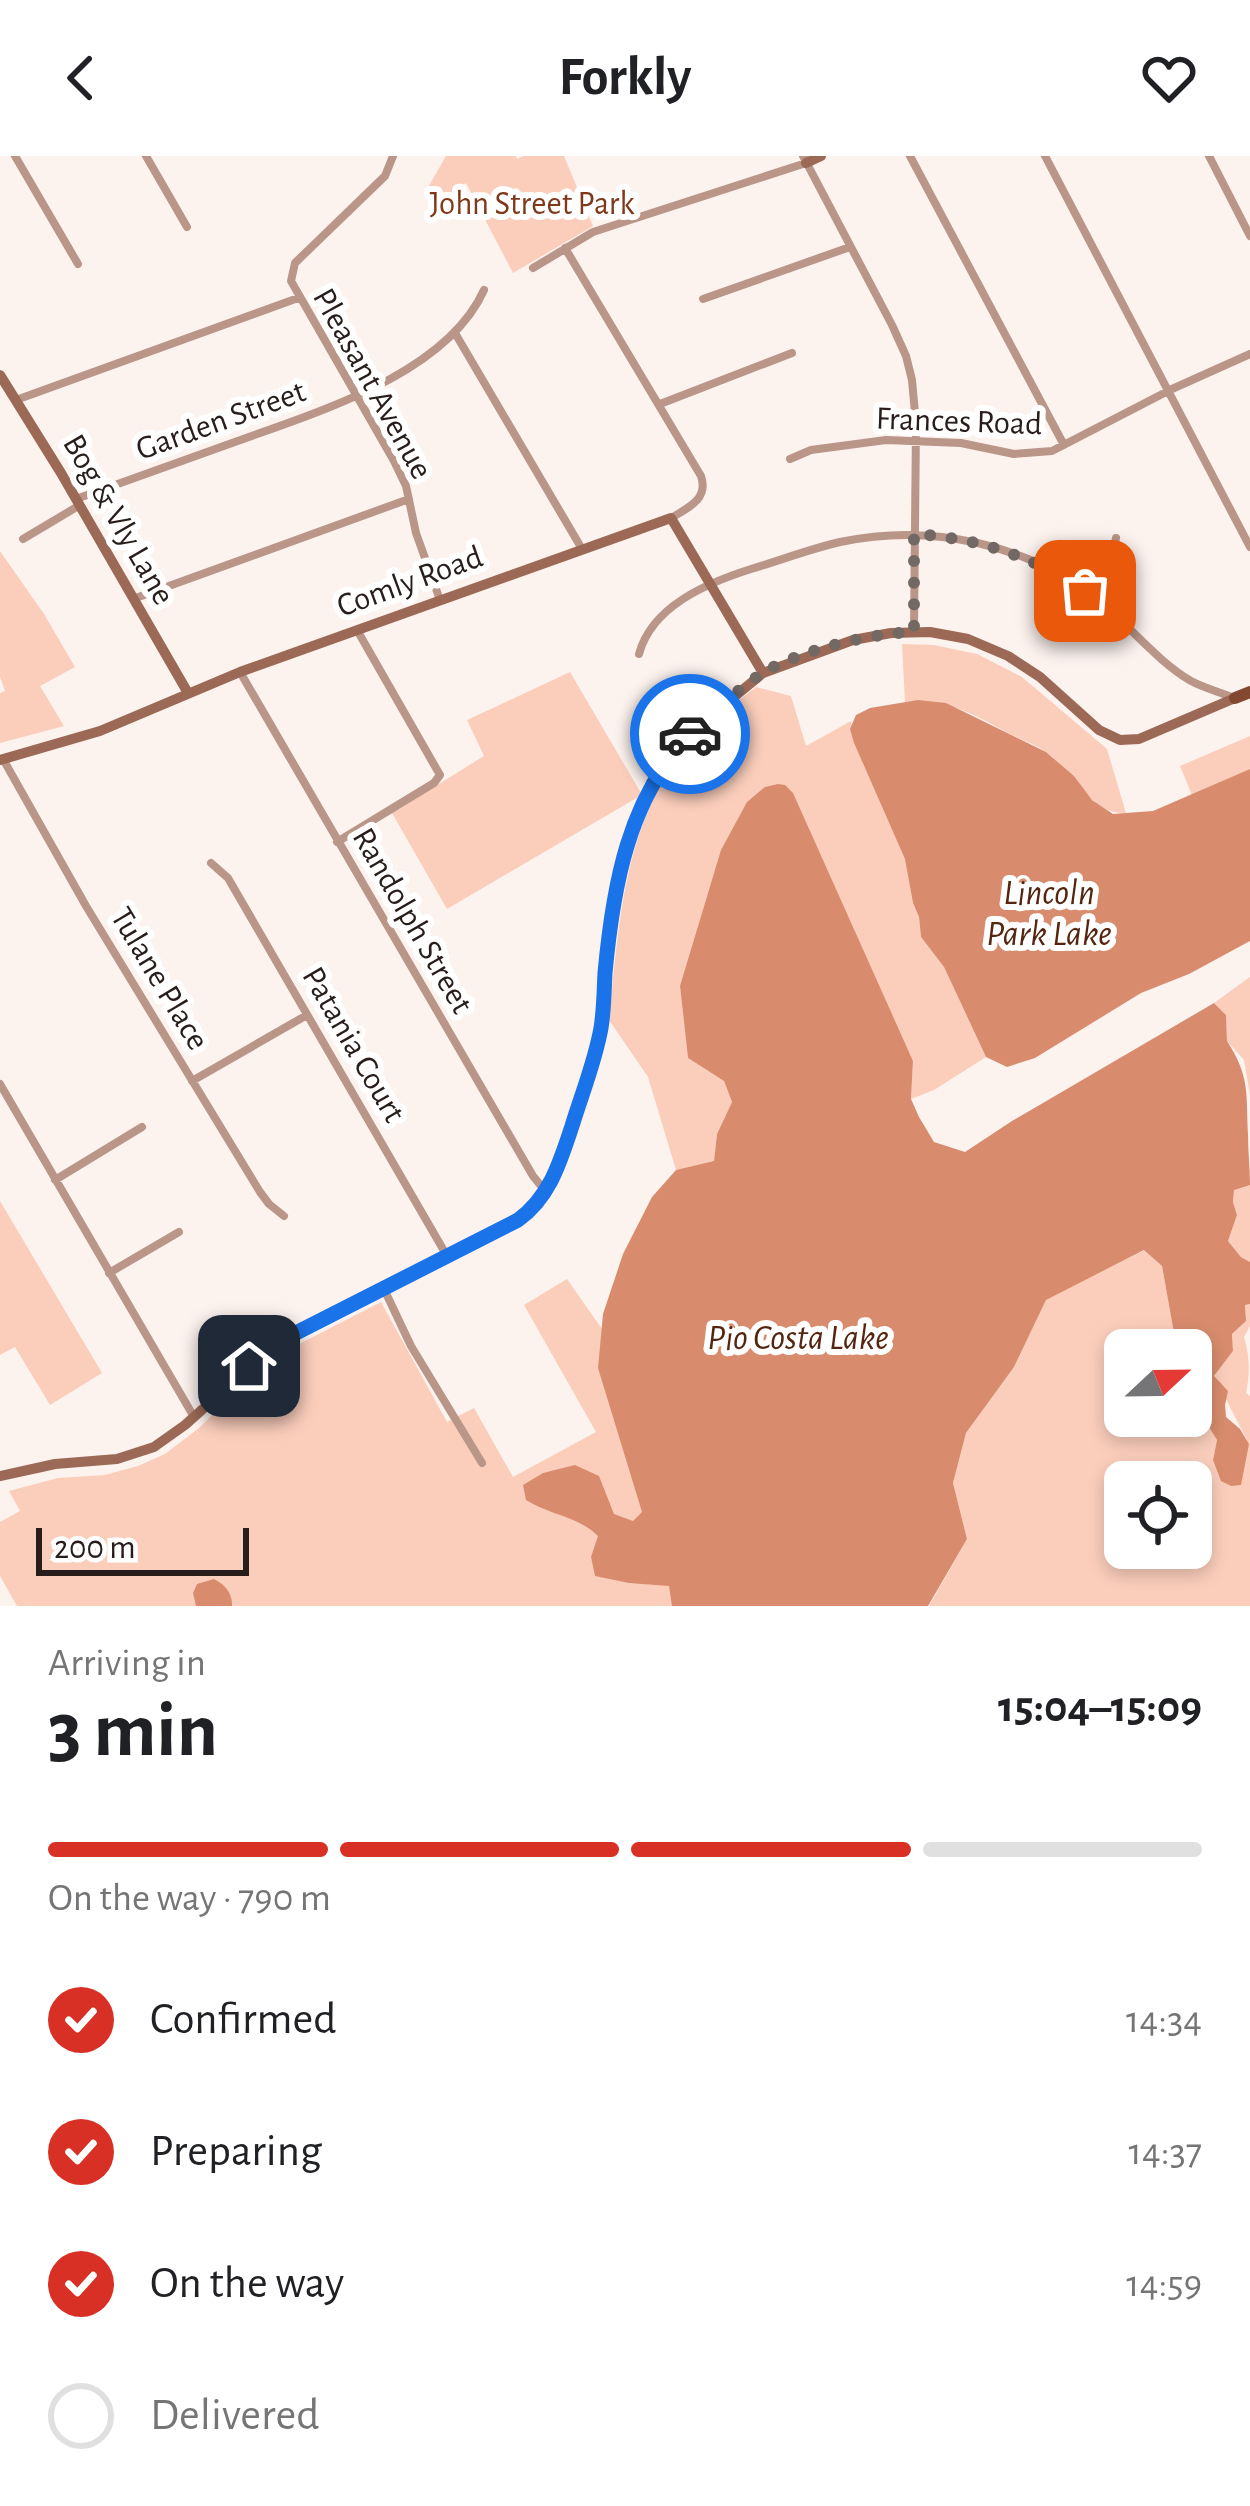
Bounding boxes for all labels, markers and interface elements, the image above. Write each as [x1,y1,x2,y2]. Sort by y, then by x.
icon: back [48,45,114,111]
icon: heart [1136,45,1202,111]
text: Forkly [559,51,691,105]
park label: John Street Park [429,188,635,221]
street label: Pleasant Avenue [306,283,438,485]
street label: Garden Street [132,375,310,467]
street label: Frances Road [875,403,1043,441]
street label: Bog & Vly Lane [56,429,180,611]
street label: Comly Road [333,540,487,624]
pin [1034,540,1136,642]
icon: bag [1052,558,1118,624]
courier [630,674,750,794]
icon: car [657,701,723,767]
street label: Randolph Street [346,823,479,1020]
water label: Lincoln Park Lake [986,875,1112,952]
street label: Tulane Place [104,902,214,1056]
street label: Patania Court [295,962,411,1129]
pin [198,1315,300,1417]
water label: Pio Costa Lake [707,1320,889,1356]
north arrow [1104,1329,1212,1437]
map controls [1104,1329,1212,1569]
icon: home [216,1333,282,1399]
button: locate [1104,1461,1212,1569]
scale bar [36,1522,249,1575]
text: 200 m [54,1532,136,1565]
text: Arriving in [48,1644,206,1683]
text: 15:04–15:09 [998,1685,1202,1730]
text: 3 min [48,1693,218,1771]
text: On the way · 790 m [48,1879,331,1918]
icon: check [48,1987,114,2053]
text: Confirmed [150,1997,336,2042]
text: 14:34 [1126,2001,1202,2040]
icon: check [48,2119,114,2185]
text: Preparing [150,2129,322,2174]
text: 14:37 [1129,2133,1202,2172]
icon: check [48,2251,114,2317]
text: On the way [150,2261,344,2306]
text: 14:59 [1126,2265,1202,2304]
text: Delivered [150,2393,319,2438]

